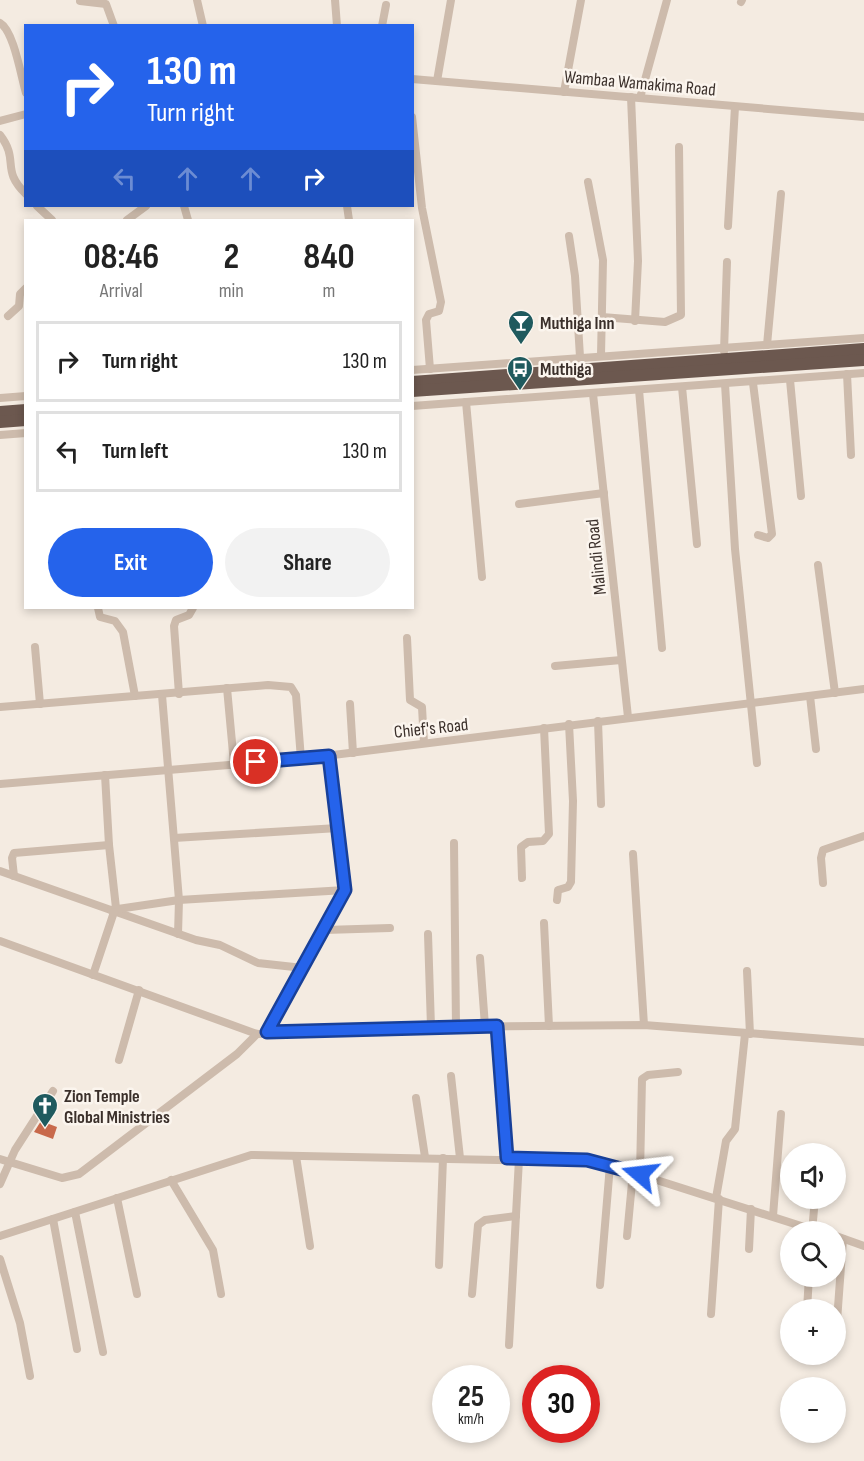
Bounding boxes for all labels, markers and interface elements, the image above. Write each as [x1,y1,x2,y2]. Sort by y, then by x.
text: 130 m [147,46,237,97]
icon: right [48,48,126,126]
street label: Wambaa Wamakima Road [563,66,717,101]
text: Turn right [147,97,234,129]
icon: left [108,162,141,195]
icon: ahead [171,162,204,195]
icon: ahead [234,162,267,195]
icon: right [297,162,330,195]
text: 08:46 [83,236,159,279]
text: 2 [223,236,239,279]
text: 840 [303,236,355,279]
text: Arrival [100,279,143,303]
text: min [219,279,244,303]
text: m [322,279,335,303]
bar icon: Muthiga Inn [506,308,536,346]
place label: Muthiga Inn [540,313,614,334]
icon: right [51,345,84,378]
text: Turn right [102,348,178,375]
text: 130 m [343,348,387,375]
bus stop icon: Muthiga [505,354,535,392]
place label: Muthiga [540,359,592,380]
icon: left [51,435,84,468]
text: Turn left [102,438,168,465]
text: 130 m [343,438,387,465]
street label: Malindi Road [582,518,611,596]
button: Exit [48,528,213,597]
button: Share [225,528,390,597]
street label: Chief's Road [393,714,469,743]
pin [230,736,281,787]
icon: arrive [239,745,272,778]
place label: Zion Temple Global Ministries [64,1086,170,1128]
church icon: Zion Temple Global Ministries [30,1091,60,1129]
position arrow [608,1142,672,1206]
map controls [780,1143,846,1443]
button: sound [780,1143,846,1209]
button: search [780,1221,846,1287]
button: + [780,1299,846,1365]
speed limit sign: 30 [522,1365,600,1443]
button: − [780,1377,846,1443]
text: 25 [458,1379,484,1415]
text: km/h [458,1410,484,1429]

